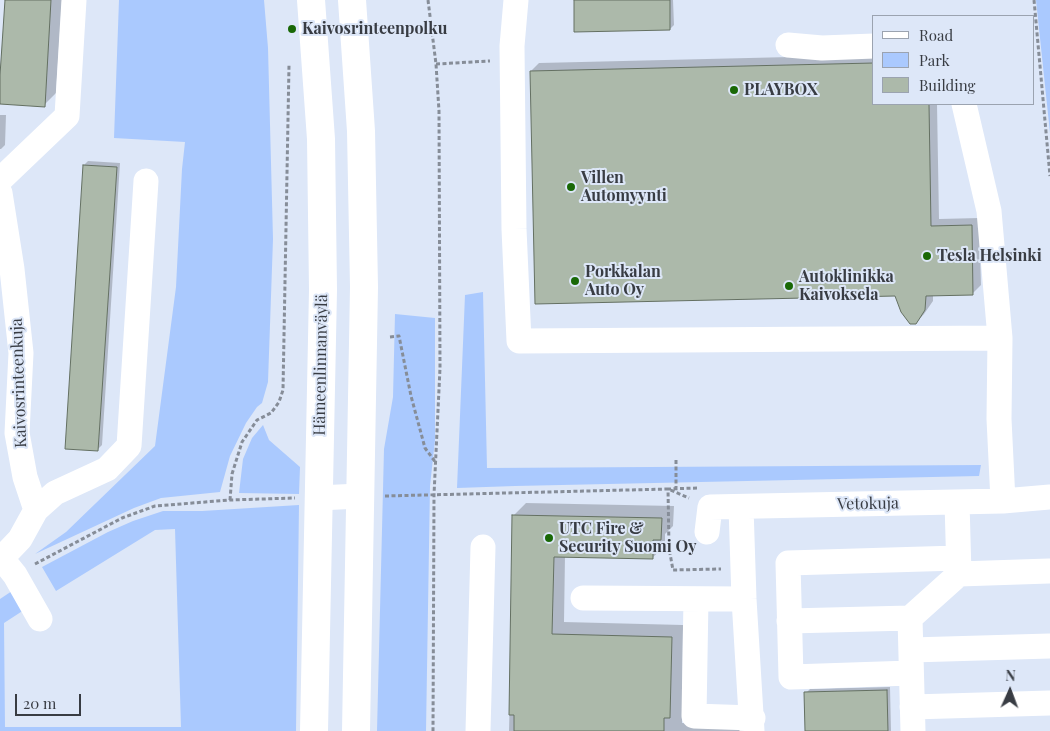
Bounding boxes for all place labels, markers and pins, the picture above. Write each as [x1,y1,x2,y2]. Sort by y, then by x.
place label: Kaivosrinteenpolku [302,19,447,39]
marker: Kaivosrinteenpolku [286,23,298,35]
place label: PLAYBOX [744,80,818,100]
marker: PLAYBOX [728,84,740,96]
place label: Villen Automyynti [581,168,667,206]
marker: Villen Automyynti [565,181,577,193]
place label: Tesla Helsinki [937,246,1042,266]
marker: Tesla Helsinki [921,250,933,262]
place label: Porkkalan Auto Oy [585,262,661,300]
place label: Autoklinikka Kaivoksela [799,267,894,305]
marker: Porkkalan Auto Oy [569,275,581,287]
marker: Autoklinikka Kaivoksela [783,280,795,292]
place label: UTC Fire & Security Suomi Oy [559,519,696,557]
marker: UTC Fire & Security Suomi Oy [543,532,555,544]

